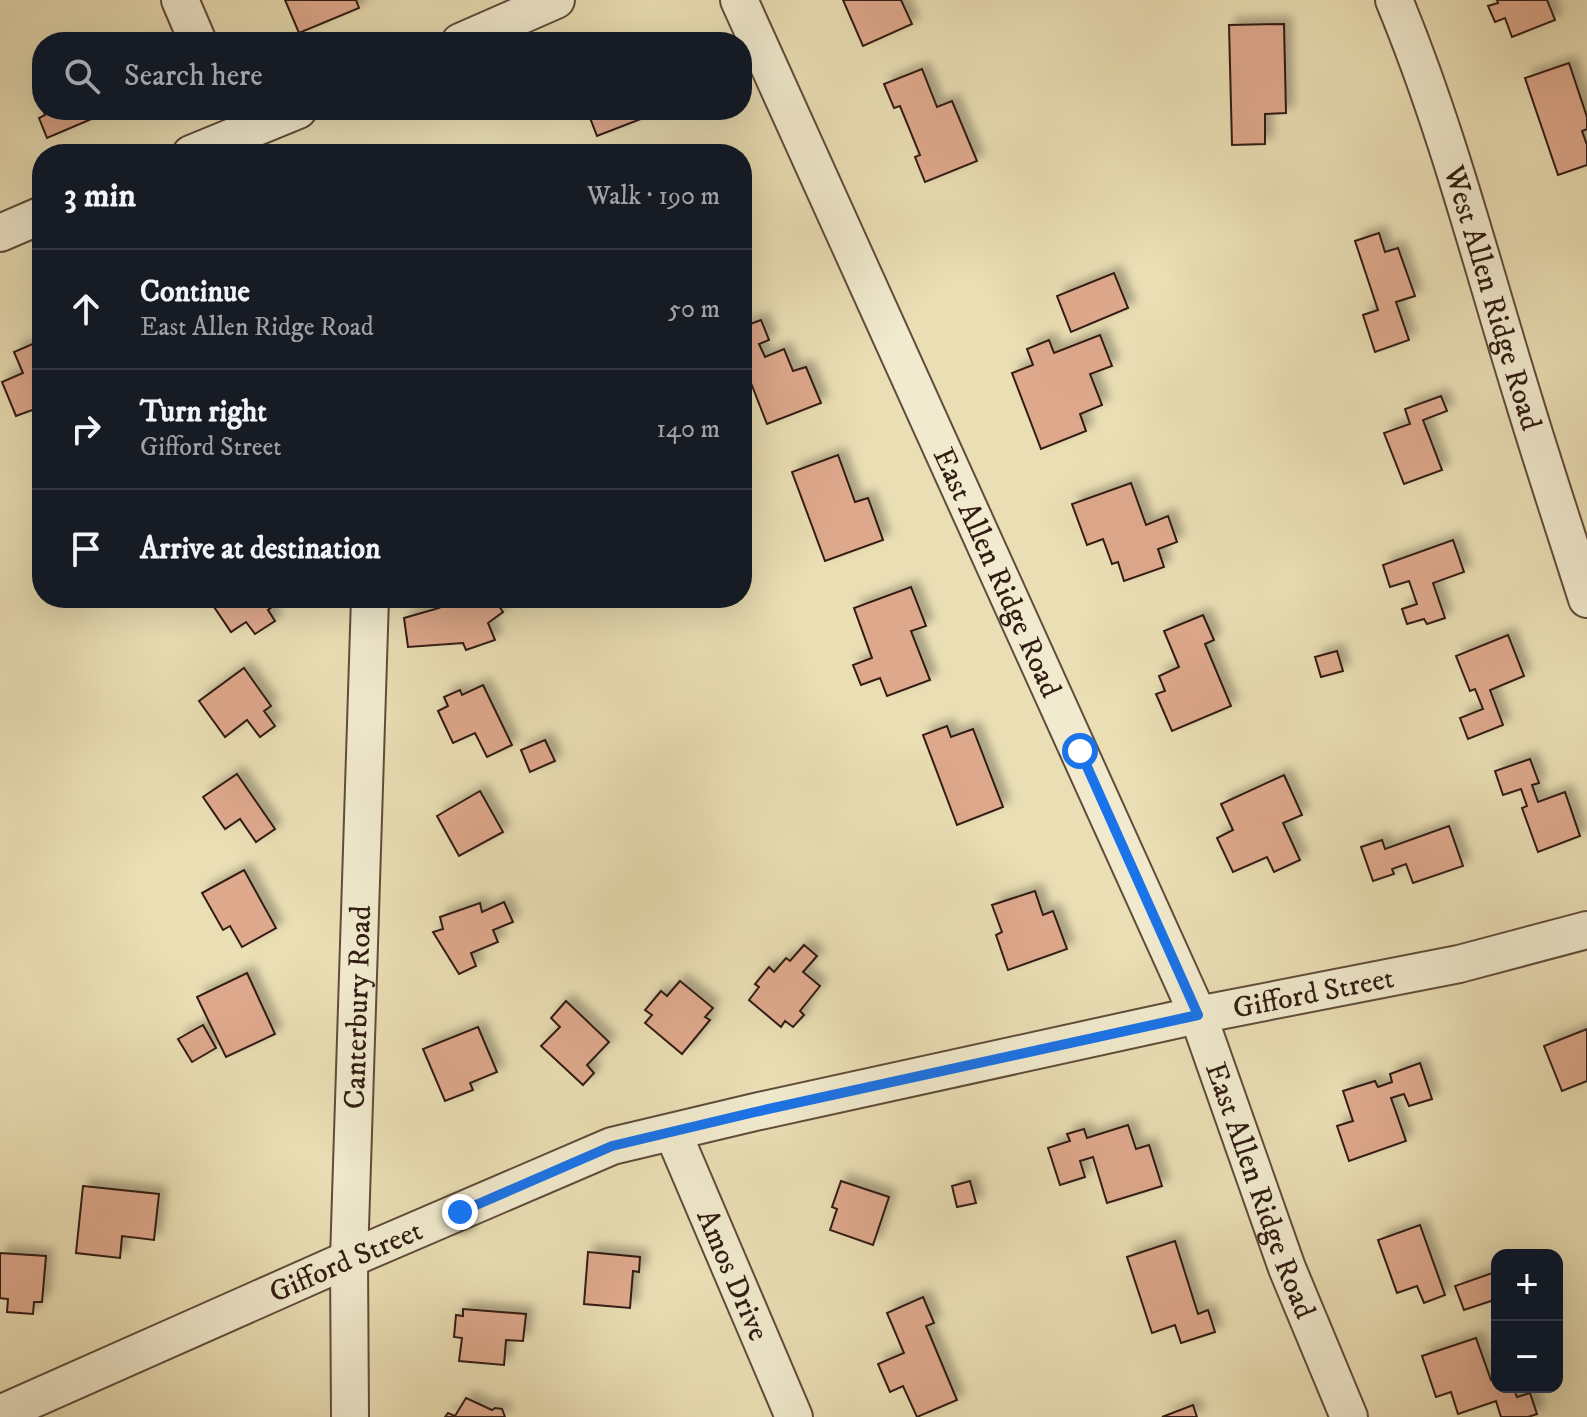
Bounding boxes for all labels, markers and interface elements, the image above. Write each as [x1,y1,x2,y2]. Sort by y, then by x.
search box [32,32,752,120]
icon: search [60,54,104,98]
text: Search here [124,58,263,95]
street label: West Allen Ridge Road [1434,160,1549,435]
text: 3 min [64,175,136,217]
text: Walk · 190 m [587,180,720,213]
text: Continue [140,274,250,311]
icon: ahead [64,287,108,331]
text: 50 m [668,293,720,326]
text: East Allen Ridge Road [140,311,374,344]
text: Turn right [140,394,267,431]
icon: right [64,407,108,451]
text: 140 m [656,413,720,446]
text: Gifford Street [140,431,282,464]
street label: East Allen Ridge Road [924,442,1069,703]
icon: arrive [64,527,108,571]
text: Arrive at destination [140,531,381,568]
route start [1062,733,1098,769]
street label: Canterbury Road [337,905,380,1110]
street label: Gifford Street [1230,960,1397,1028]
street label: East Allen Ridge Road [1196,1058,1323,1324]
route end [442,1194,478,1230]
street label: Amos Drive [688,1204,776,1347]
street label: Gifford Street [264,1213,428,1312]
map controls [1491,1249,1563,1393]
button: + [1491,1249,1563,1321]
button: − [1491,1321,1563,1393]

